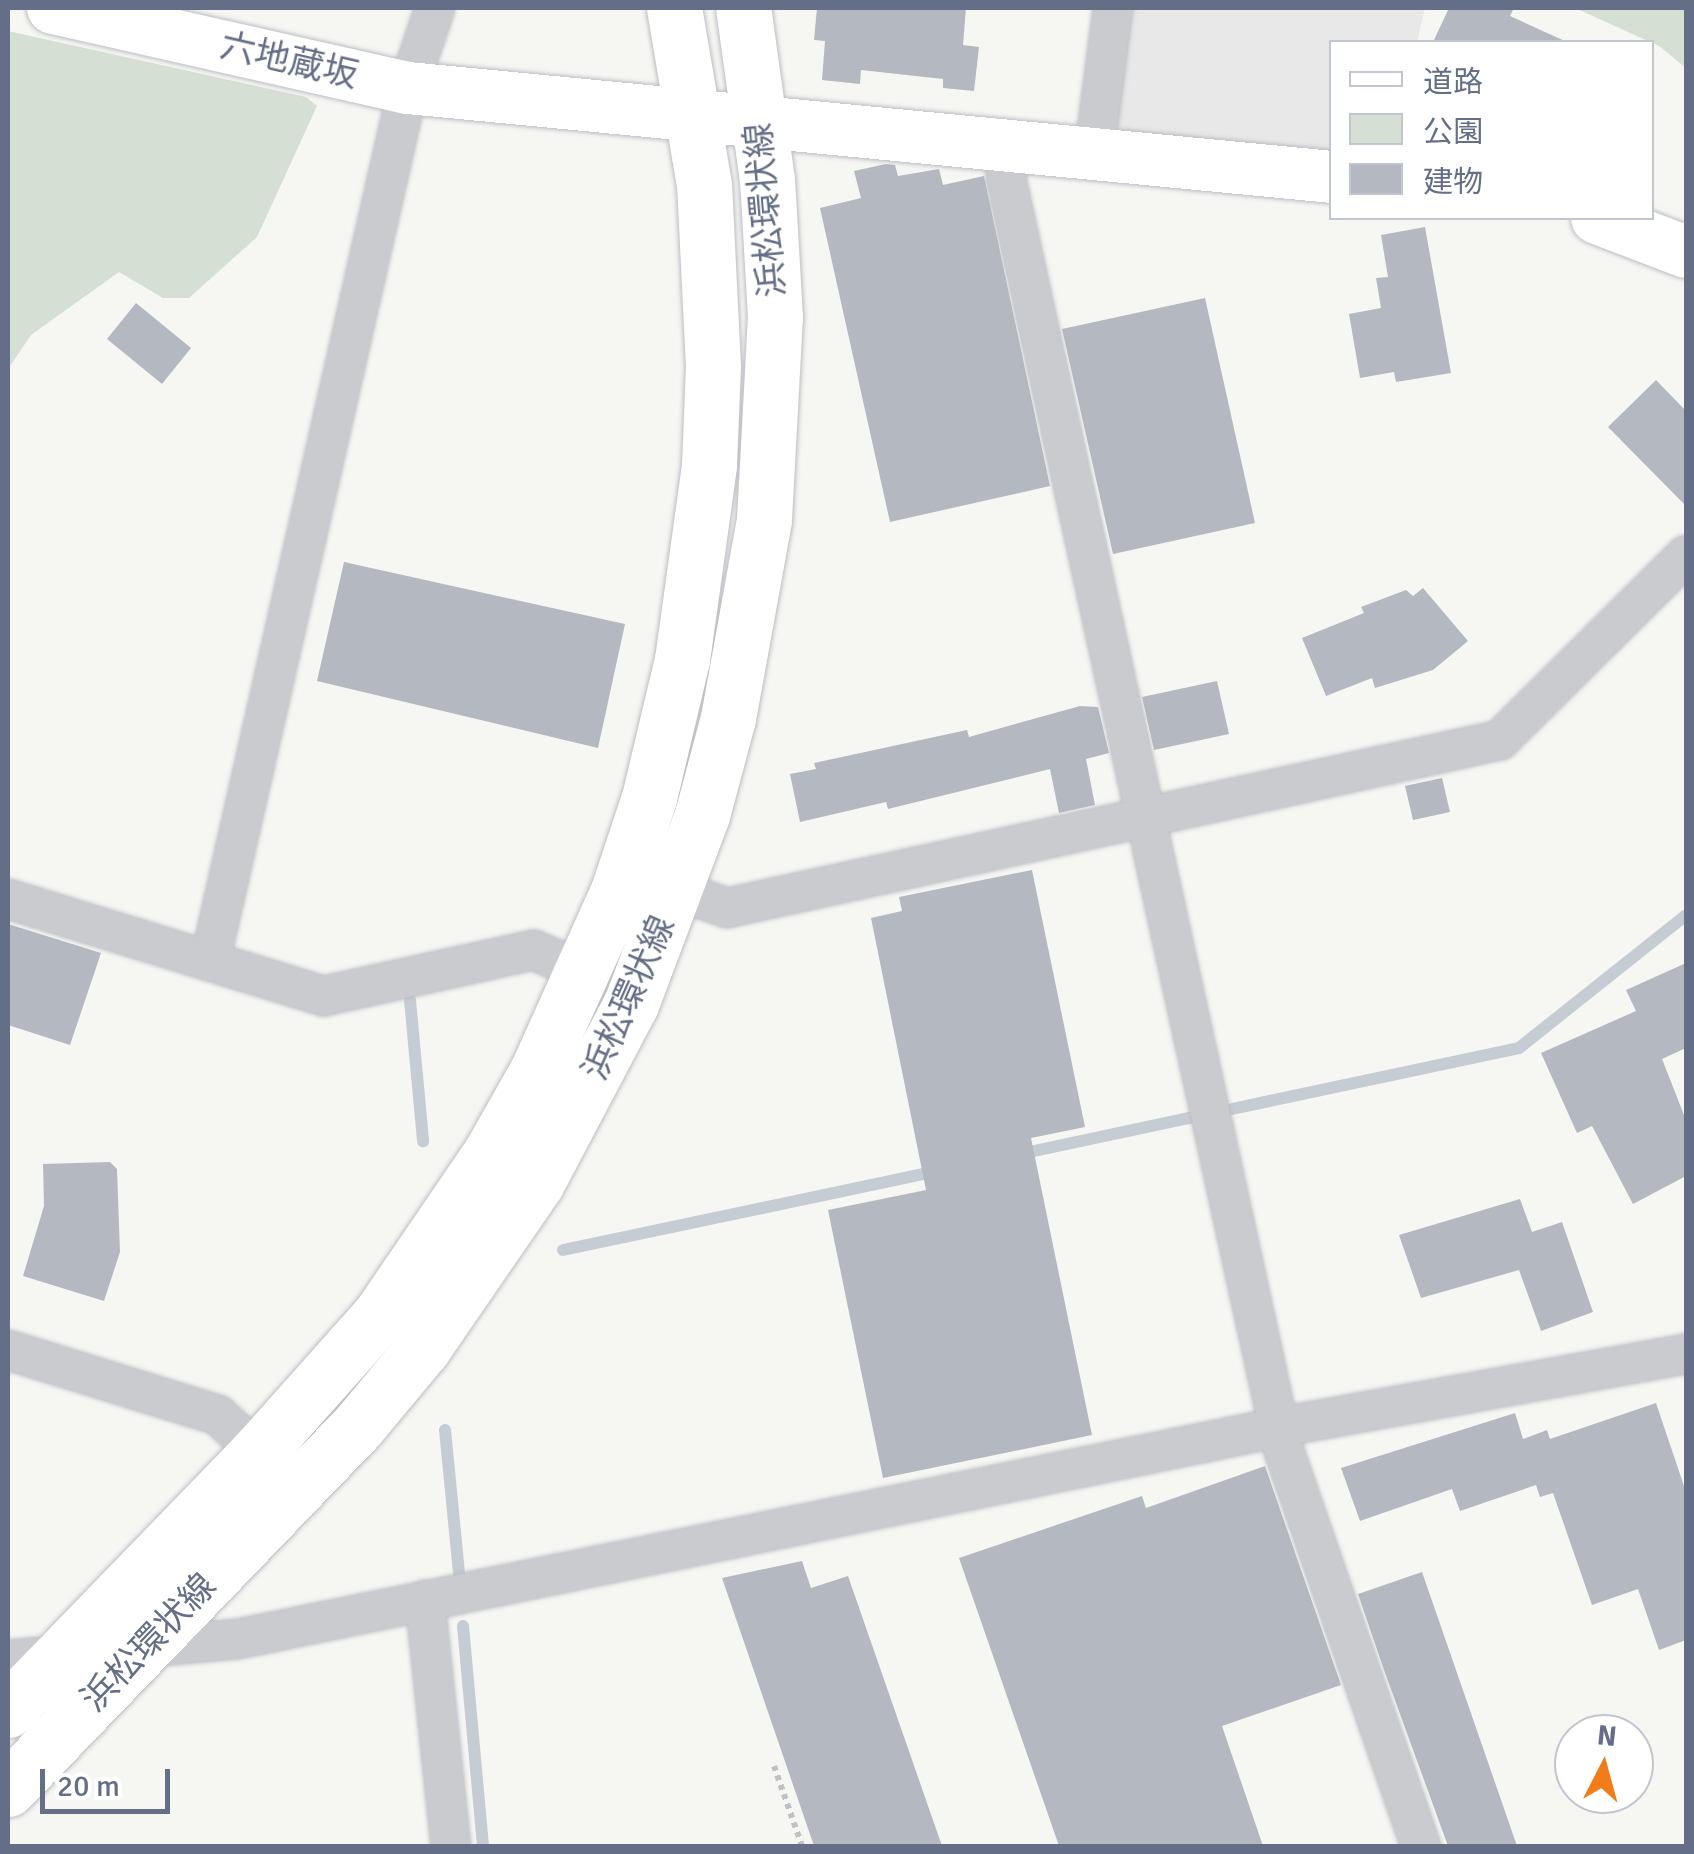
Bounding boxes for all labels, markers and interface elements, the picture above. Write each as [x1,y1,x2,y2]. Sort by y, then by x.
street label: 六地蔵坂 [216,25,362,97]
legend [1329,40,1654,220]
text: 道路 [1423,64,1483,101]
text: 公園 [1423,114,1483,151]
street label: 浜松環状線 [737,121,795,299]
text: 建物 [1423,164,1483,201]
street label: 浜松環状線 [574,910,684,1086]
street label: 浜松環状線 [73,1565,225,1721]
north arrow [1554,1714,1654,1814]
text: N [1595,1718,1618,1754]
scale bar [45,1749,175,1811]
text: 20 m [57,1768,120,1805]

